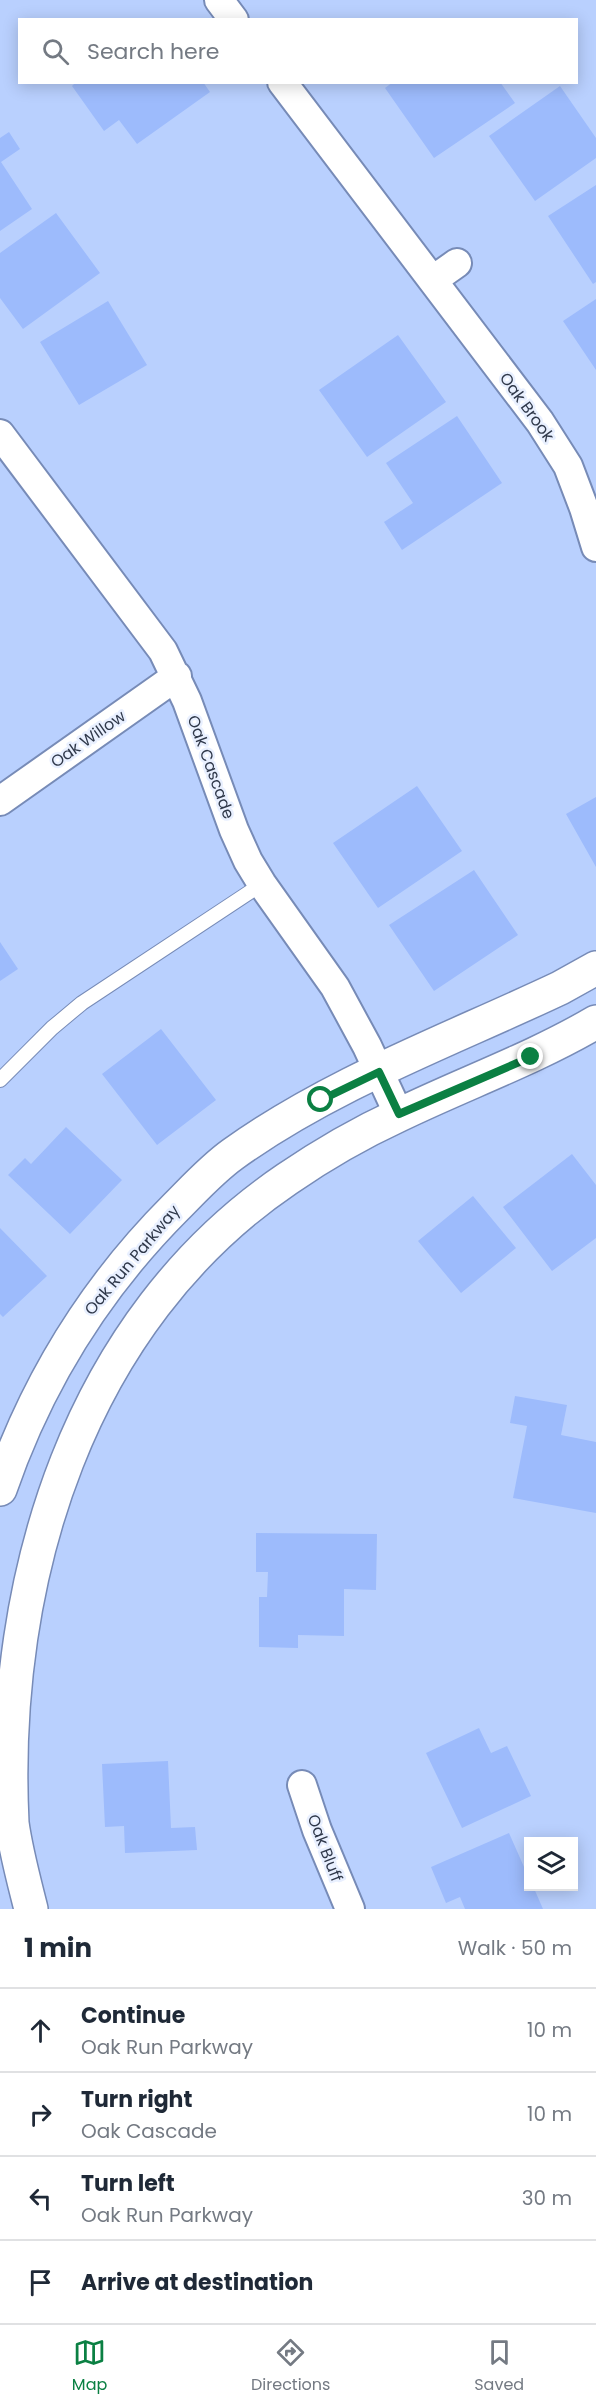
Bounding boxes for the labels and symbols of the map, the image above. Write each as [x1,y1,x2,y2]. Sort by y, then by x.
street label: Oak Brook [494,368,560,447]
street label: Oak Willow [46,705,130,773]
street label: Oak Cascade [182,712,240,822]
route end [517,1043,543,1069]
route start [307,1086,333,1112]
street label: Oak Run Parkway [79,1200,185,1320]
street label: Oak Bluff [302,1811,348,1885]

